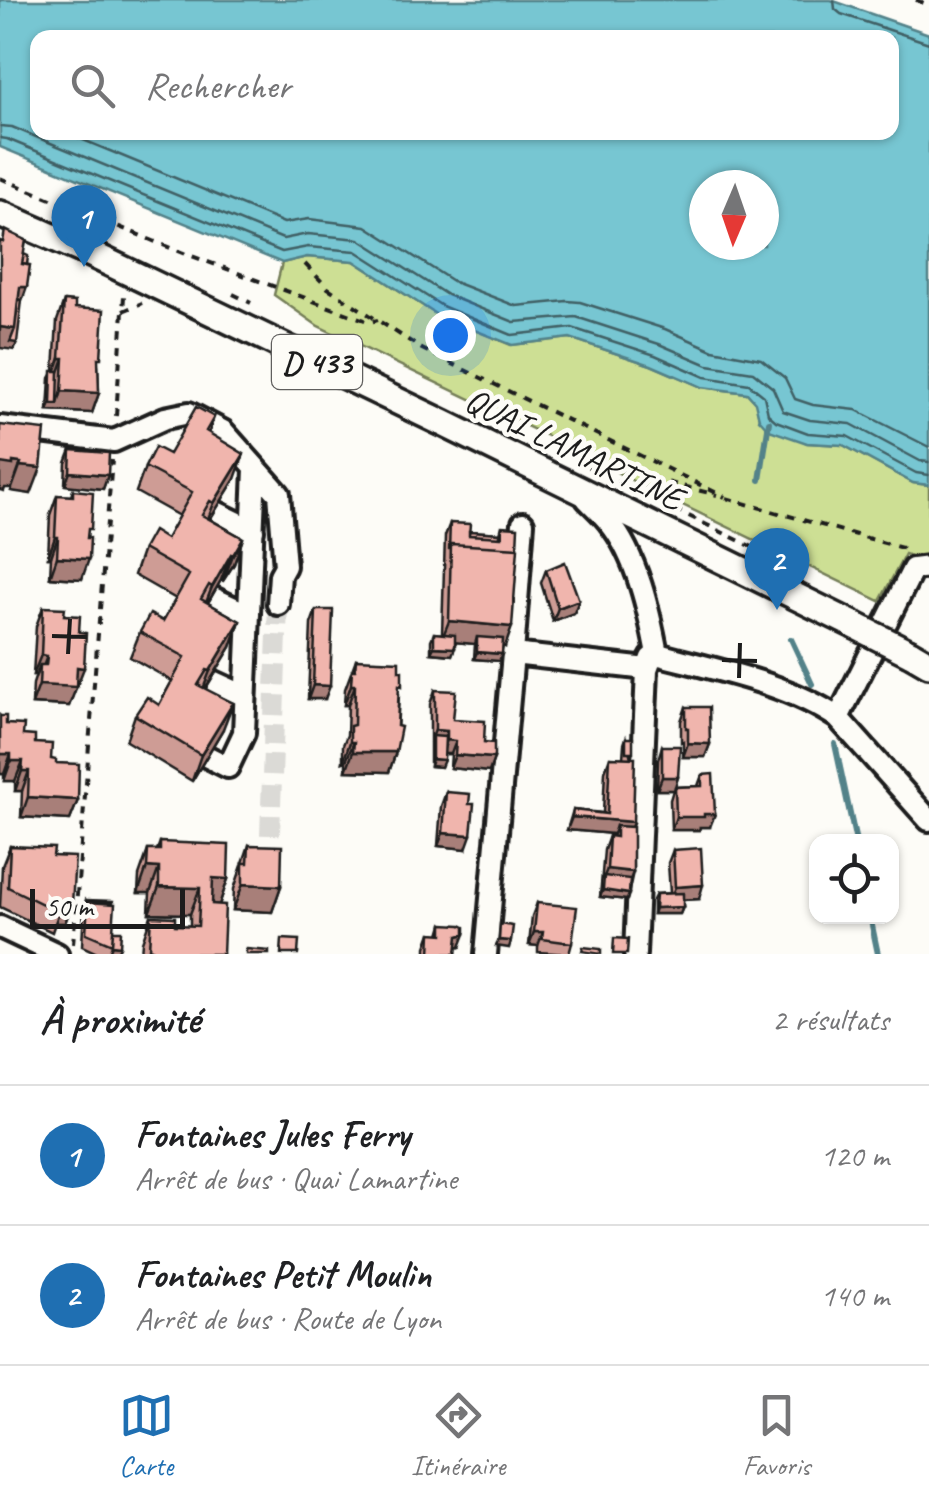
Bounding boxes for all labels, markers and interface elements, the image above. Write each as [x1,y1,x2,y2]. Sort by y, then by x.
search box [30,30,899,140]
icon: search [65,58,120,113]
text: Rechercher [145,62,291,109]
north arrow [689,170,779,260]
pin: 1 [52,184,116,267]
your location [425,310,476,361]
road number: D 433 [272,335,362,389]
street label: QUAI LAMARTINE [458,377,694,523]
pin: 2 [744,528,810,610]
map controls [809,834,899,924]
button: locate [809,834,899,924]
scale bar [30,884,185,928]
text: 50 m [45,889,93,924]
text: À proximité [40,993,200,1046]
text: 2 résultats [772,999,889,1040]
text: Fontaines Jules Ferry [135,1111,410,1158]
text: 1 [65,1135,80,1176]
text: 120 m [820,1135,889,1176]
text: Arrêt de bus · Quai Lamartine [135,1158,457,1199]
text: Fontaines Petit Moulin [135,1251,431,1298]
text: 2 [65,1275,80,1316]
text: 140 m [820,1275,889,1316]
text: Arrêt de bus · Route de Lyon [135,1298,441,1339]
tab: Carte [119,1388,174,1483]
tab: Itinéraire [411,1388,505,1483]
tab: Favoris [743,1388,810,1483]

